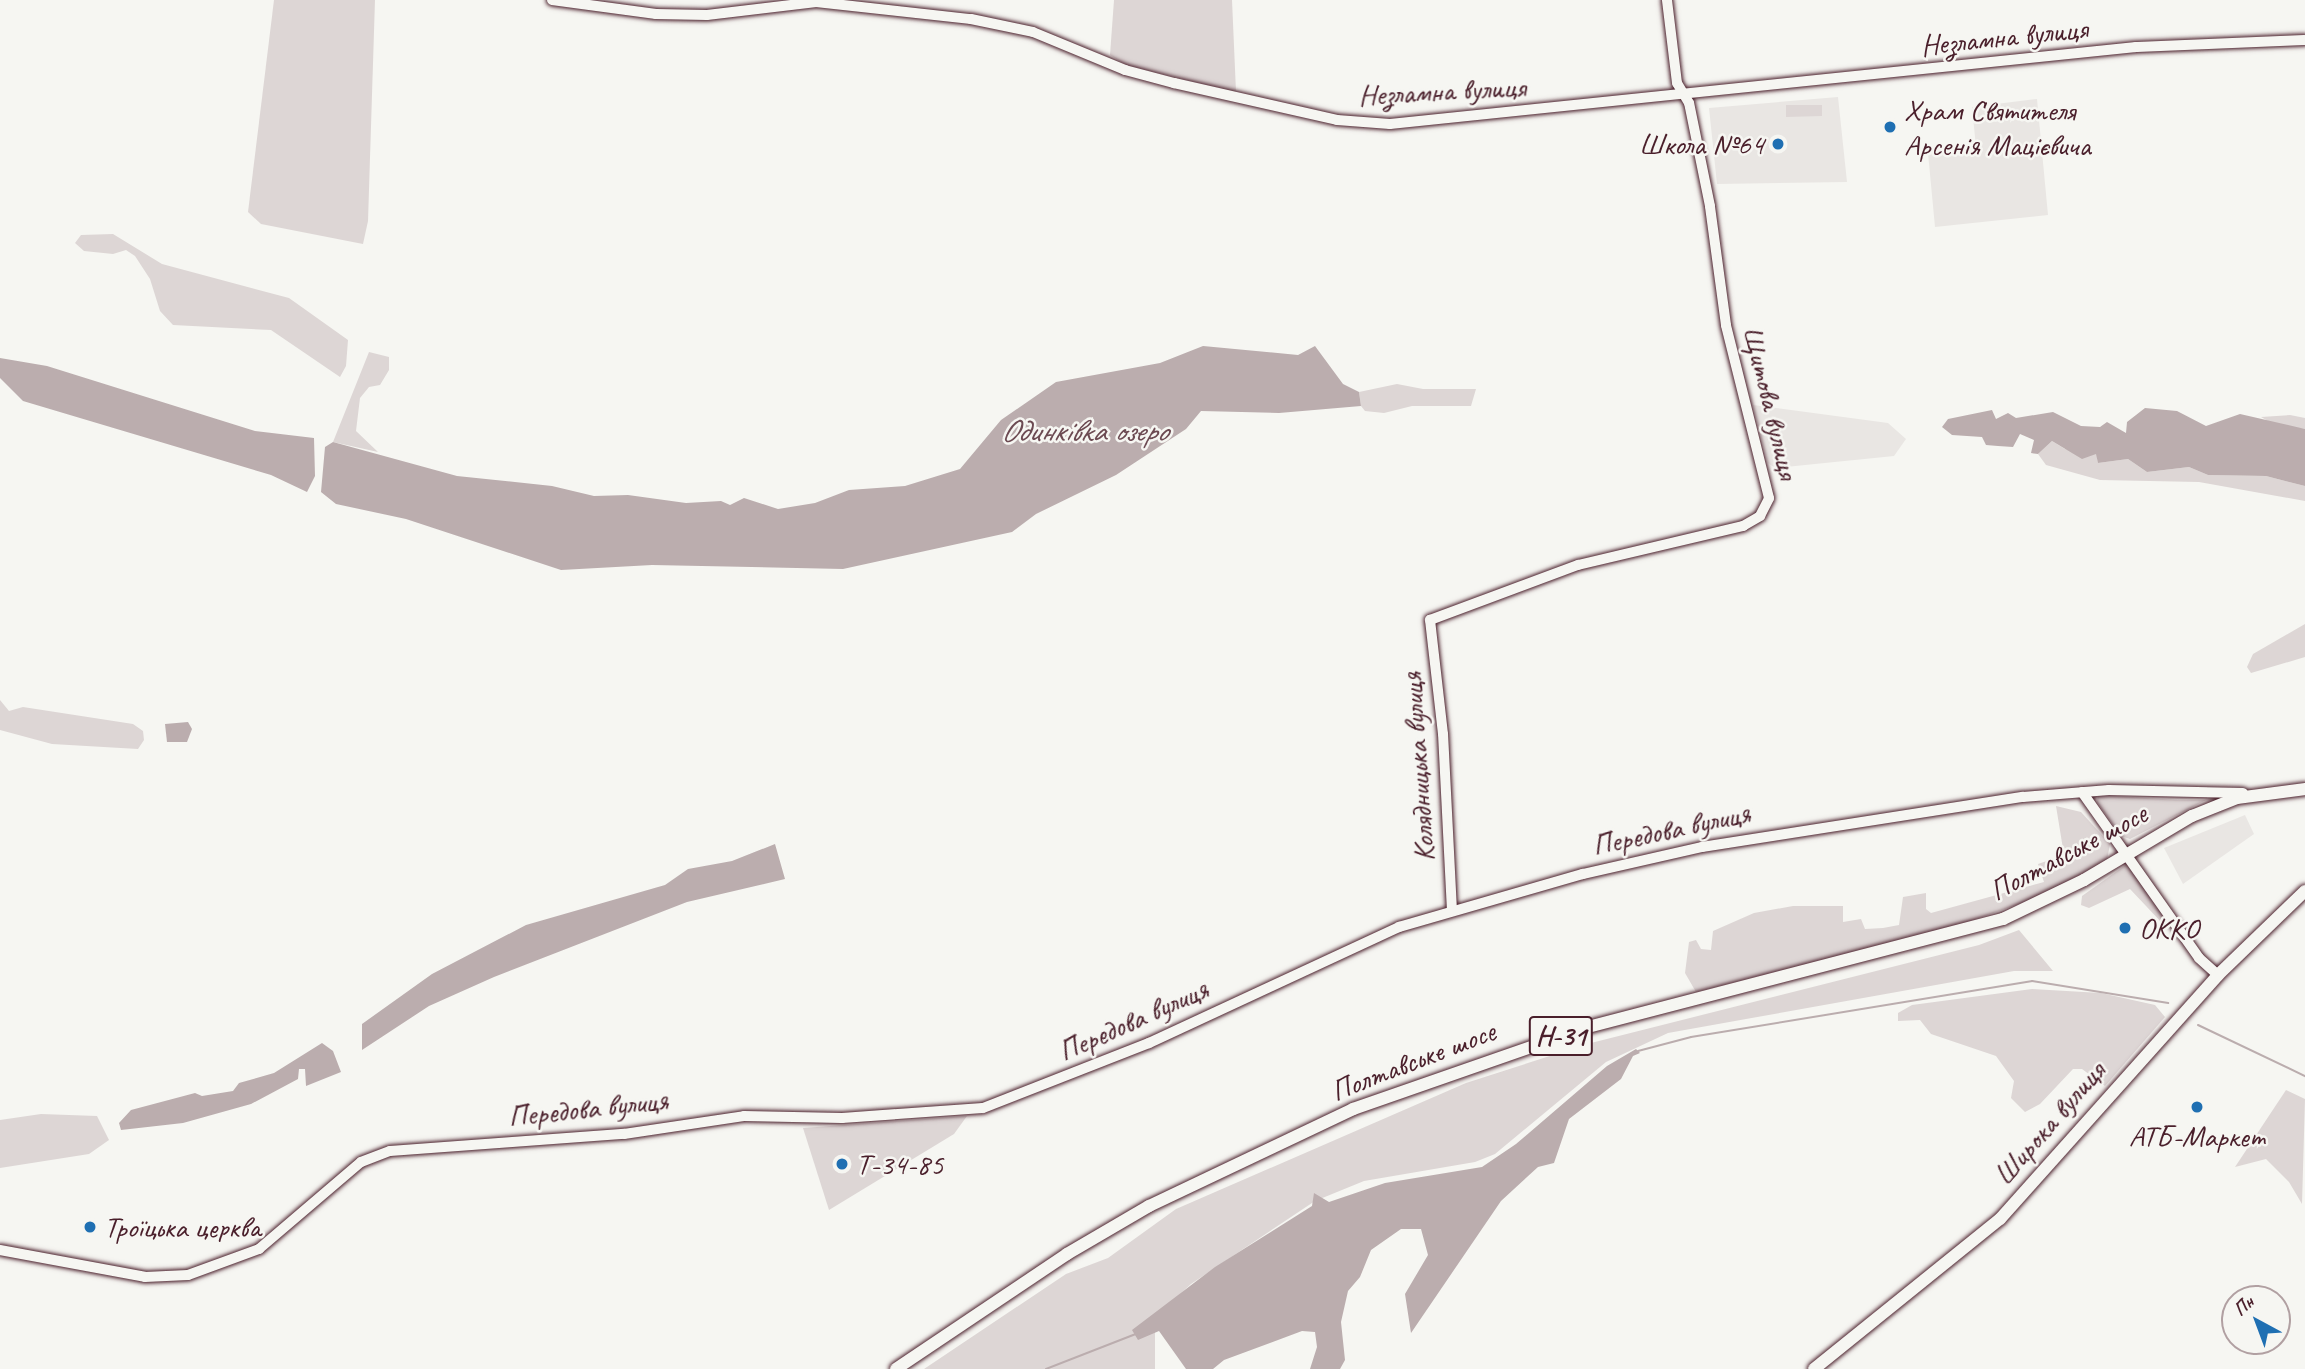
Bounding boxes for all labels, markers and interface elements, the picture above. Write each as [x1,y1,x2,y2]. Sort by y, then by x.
street label: Незламна вулиця [1919,10,2089,64]
street label: Незламна вулиця [1358,69,1526,113]
place label: Храм Святителя Арсенія Мацієвича [1904,92,2092,162]
marker: Храм Святителя Арсенія Мацієвича [1882,119,1898,135]
place label: Школа №64 [1639,126,1764,162]
marker: Школа №64 [1770,136,1786,152]
street label: Щитова вулиця [1735,324,1807,482]
water label: Одинківка озеро [1001,412,1167,450]
street label: Колядницька вулиця [1393,670,1443,864]
street label: Передова вулиця [1588,795,1754,863]
street label: Полтавське шосе [1983,795,2153,909]
place label: ОККО [2139,910,2199,946]
marker: ОККО [2117,920,2133,936]
street label: Передова вулиця [1052,971,1214,1069]
road number: Н-31 [1528,1012,1594,1060]
street label: Полтавське шосе [1326,1013,1500,1109]
street label: Широка вулиця [1986,1054,2112,1192]
street label: Передова вулиця [505,1082,671,1134]
marker: АТБ-Маркет [2189,1099,2205,1115]
place label: АТБ-Маркет [2129,1118,2265,1154]
place label: Т-34-85 [856,1146,943,1182]
marker: Т-34-85 [834,1156,850,1172]
place label: Троїцька церква [104,1209,260,1245]
marker: Троїцька церква [82,1219,98,1235]
north arrow [2221,1285,2291,1355]
text: Пн [2228,1290,2259,1321]

